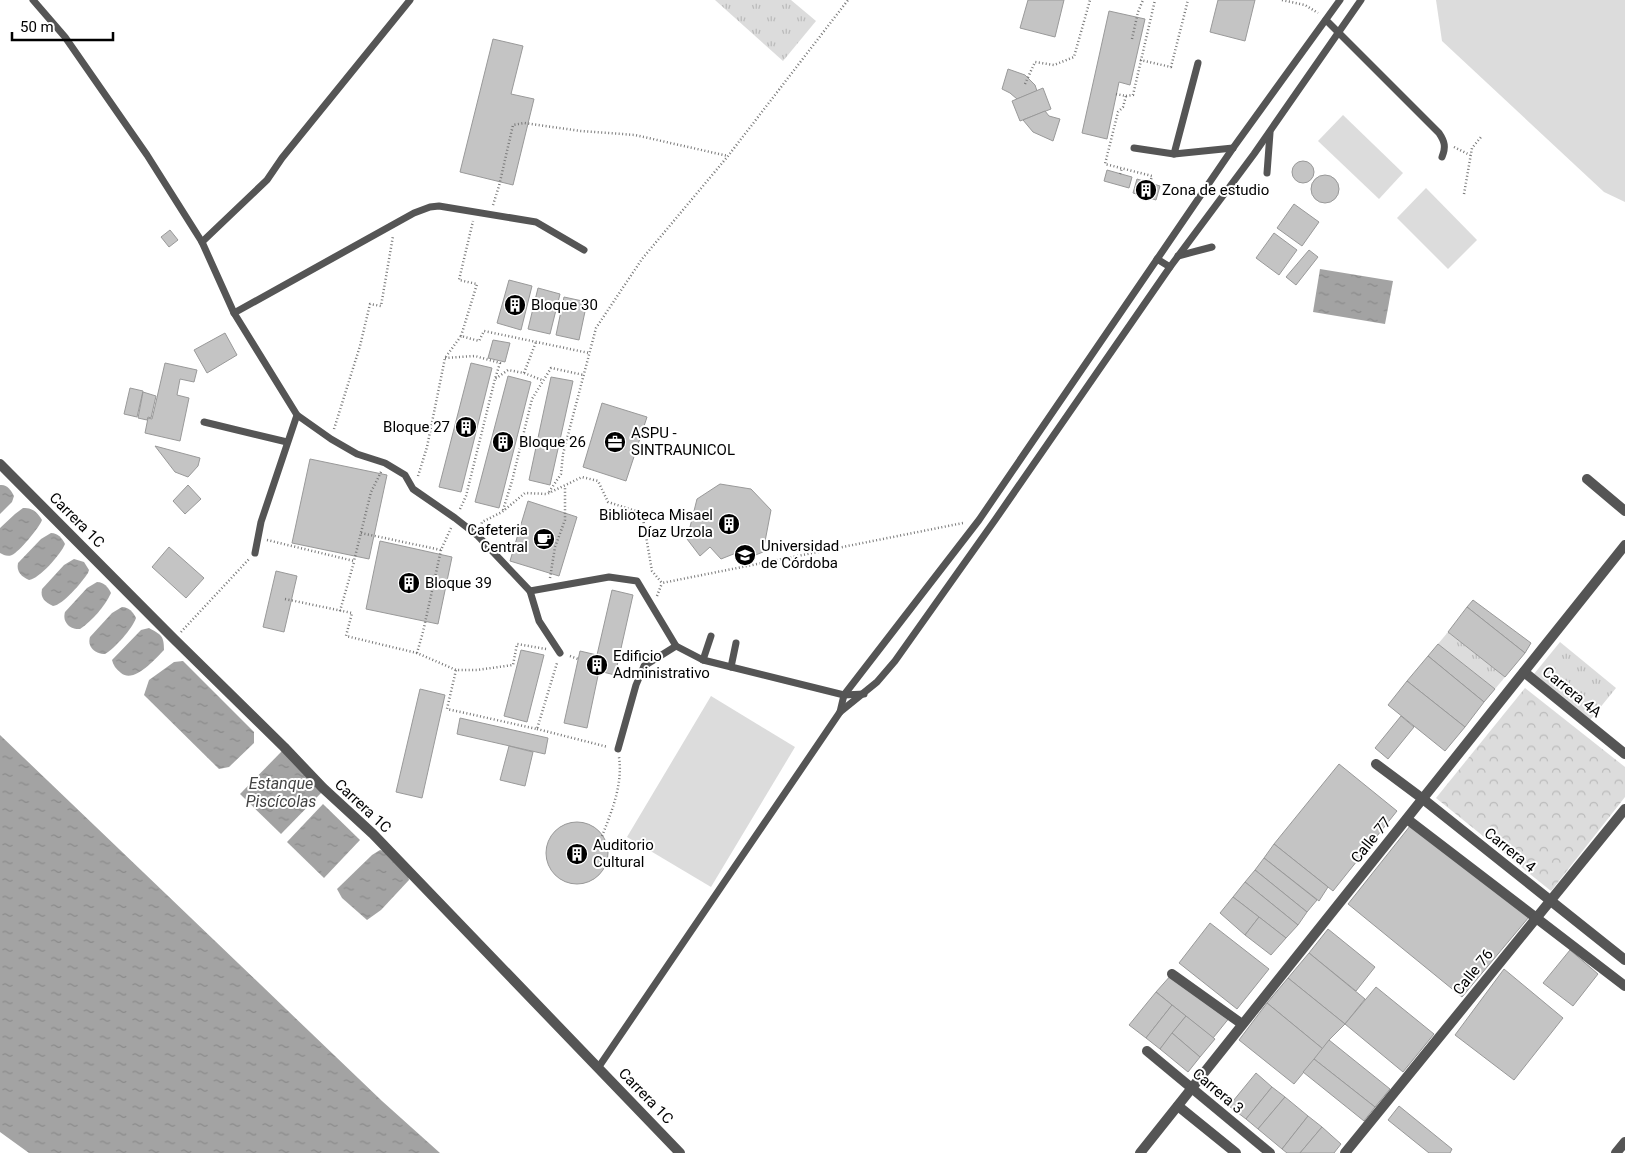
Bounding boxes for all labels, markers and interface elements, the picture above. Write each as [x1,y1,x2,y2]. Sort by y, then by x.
scale bar [12,10,114,42]
text: 50 m [20,18,54,36]
building icon: Zona de estudio [1134,178,1158,202]
place label: Zona de estudio [1162,181,1269,199]
building icon: Bloque 30 [503,293,527,317]
place label: Bloque 30 [531,296,598,314]
building icon: Bloque 27 [454,415,478,439]
place label: Bloque 27 [383,418,450,436]
place label: ASPU - SINTRAUNICOL [631,424,735,459]
building icon: Bloque 26 [491,430,515,454]
office icon: ASPU - SINTRAUNICOL [603,430,627,454]
place label: Bloque 26 [519,433,586,451]
street label: Carrera 1C [46,489,109,552]
place label: Biblioteca Misael Díaz Urzola [599,506,713,541]
building icon: Biblioteca Misael Díaz Urzola [717,512,741,536]
place label: Cafeteria Central [467,521,528,556]
cafe icon: Cafeteria Central [532,527,556,551]
place label: Universidad de Córdoba [761,537,839,572]
school or university icon: Universidad de Córdoba [733,543,757,567]
building icon: Bloque 39 [397,571,421,595]
place label: Bloque 39 [425,574,492,592]
place label: Edificio Administrativo [613,647,710,682]
building icon: Edificio Administrativo [585,653,609,677]
street label: Carrera 4A [1539,663,1605,721]
water label: Estanque Piscícolas [246,774,316,811]
street label: Carrera 1C [331,775,395,837]
street label: Calle 77 [1347,813,1395,867]
street label: Carrera 4 [1481,824,1540,877]
place label: Auditorio Cultural [593,836,654,871]
building icon: Auditorio Cultural [565,842,589,866]
street label: Calle 76 [1449,945,1497,999]
street label: Carrera 1C [615,1064,677,1128]
street label: Carrera 3 [1189,1064,1247,1118]

